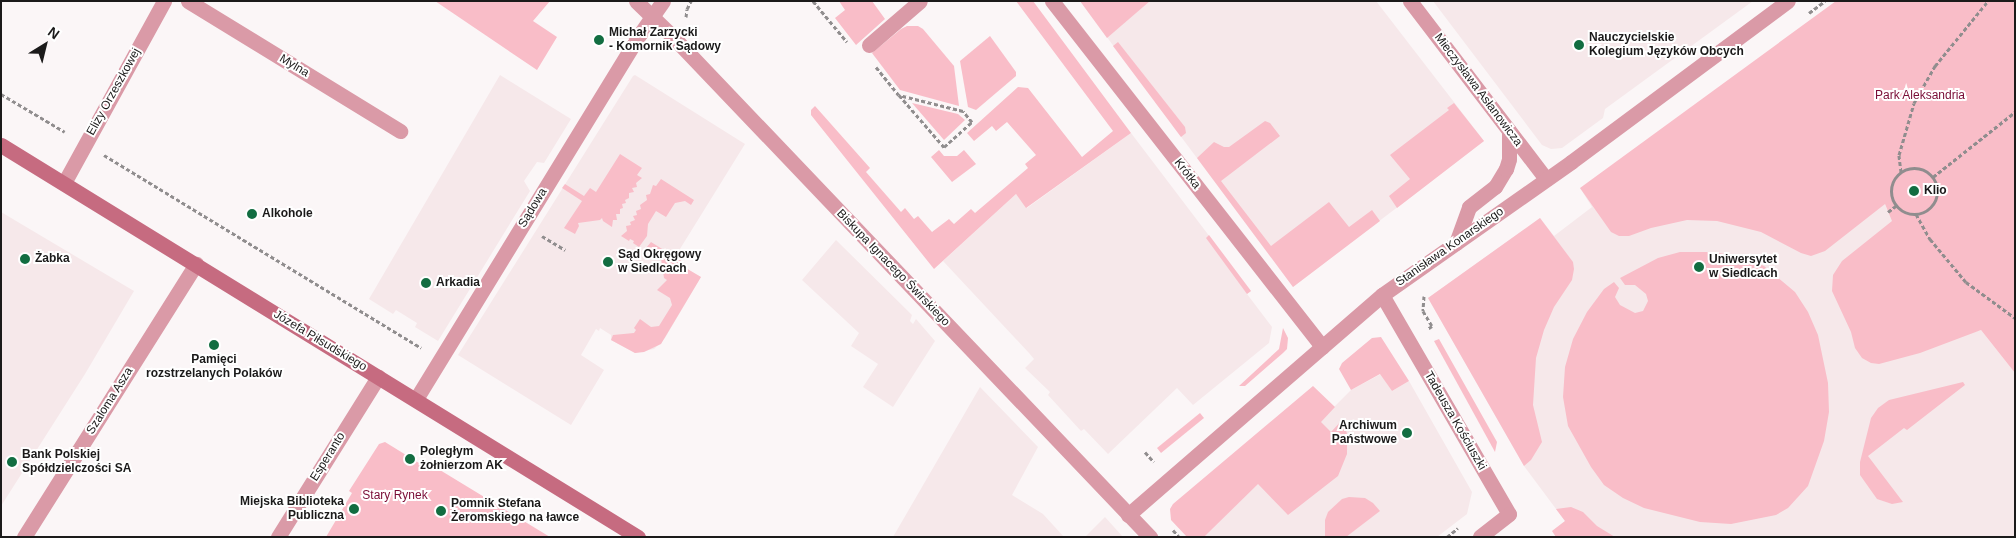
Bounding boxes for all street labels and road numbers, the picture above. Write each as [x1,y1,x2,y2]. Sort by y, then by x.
street label: Mieczysława Asłanowicza [1431,31,1525,149]
street label: Elizy Orzeszkowej [84,46,144,138]
street label: Mylna [277,52,311,80]
street label: Krótka [1171,156,1203,192]
street label: Sądowa [516,186,550,230]
street label: Stanisława Konarskiego [1393,204,1507,290]
street label: Biskupa Ignacego Świrskiego [833,207,953,329]
street label: Józefa Piłsudskiego [271,308,369,374]
street label: Szaloma Asza [84,365,136,437]
street label: Tadeusza Kościuszki [1421,369,1489,473]
street label: Esperanto [307,430,349,484]

